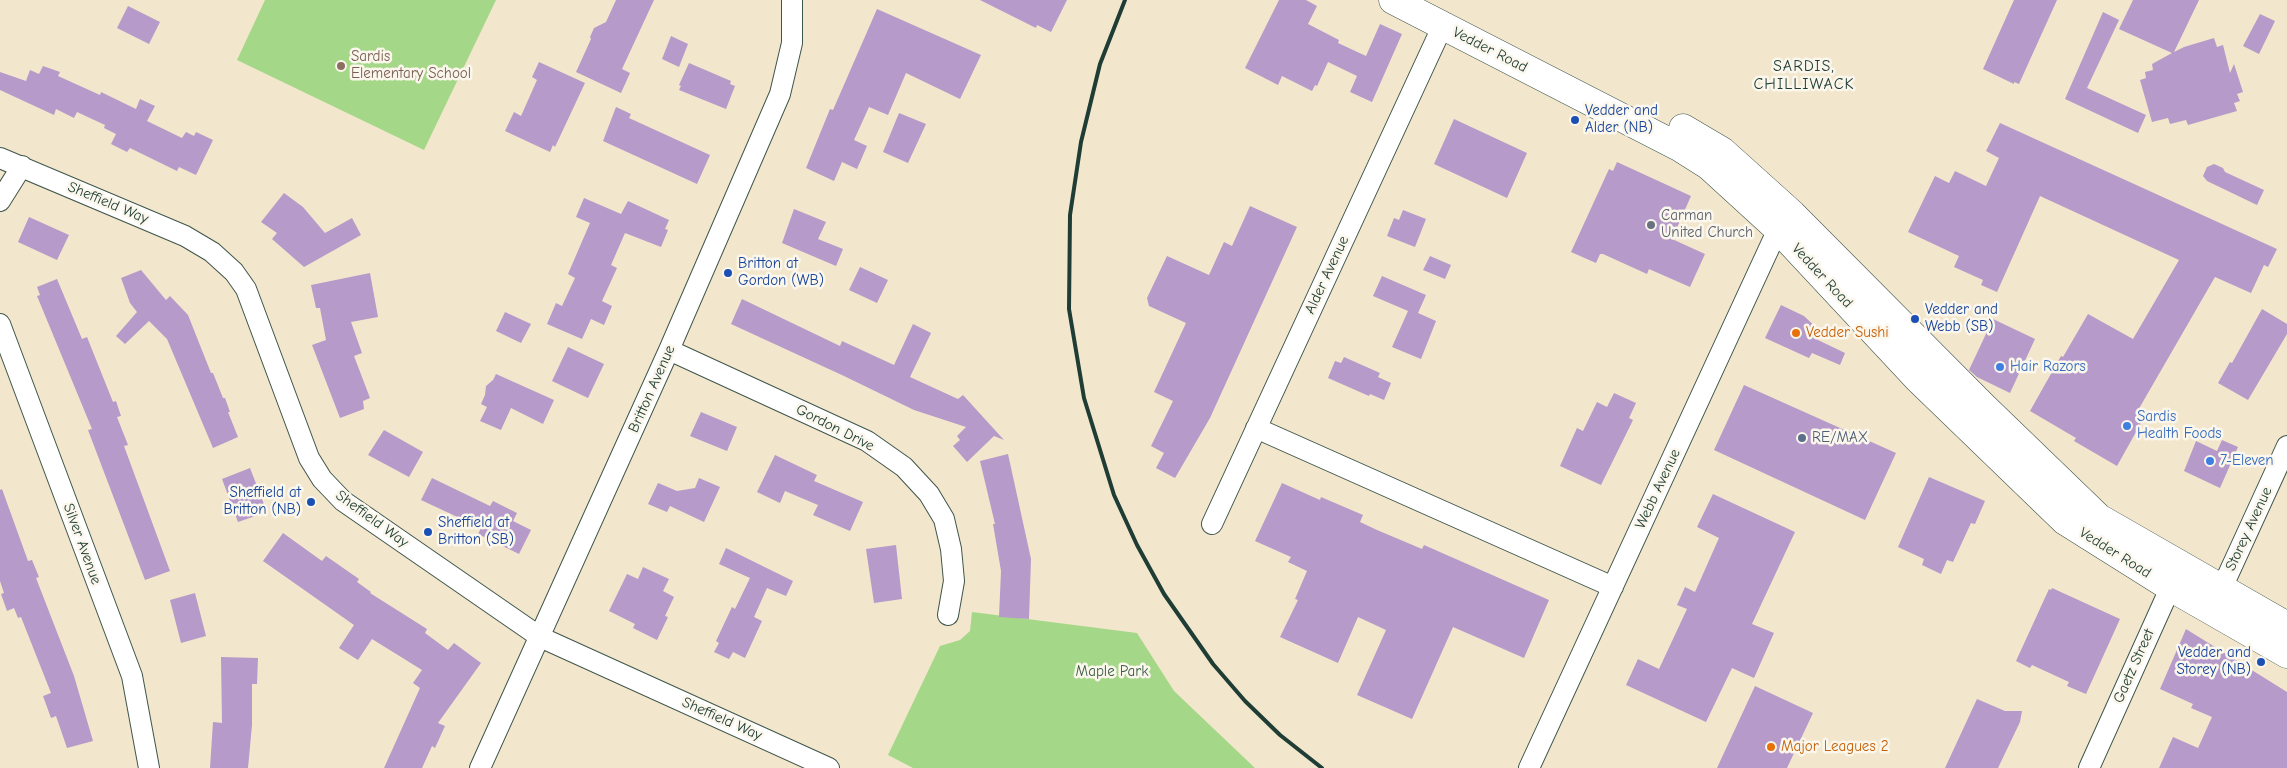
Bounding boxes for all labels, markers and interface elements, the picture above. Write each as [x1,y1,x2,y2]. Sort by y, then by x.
street label: Vedder Road [1450,23,1530,77]
place label: Sardis Elementary School [351,48,471,83]
district label: SARDIS, CHILLIWACK [1752,56,1856,94]
marker: Sardis Elementary School [335,60,347,72]
place label: Vedder and Alder (NB) [1585,102,1658,137]
marker: Vedder and Alder (NB) [1569,114,1581,126]
street label: Sheffield Way [65,178,151,228]
place label: Carman United Church [1661,207,1753,242]
marker: Carman United Church [1645,219,1657,231]
street label: Alder Avenue [1301,233,1353,317]
street label: Vedder Road [1788,240,1856,312]
place label: Britton at Gordon (WB) [738,255,824,290]
marker: Britton at Gordon (WB) [722,267,734,279]
place label: Vedder and Webb (SB) [1925,301,1998,336]
marker: Vedder and Webb (SB) [1909,313,1921,325]
place label: Vedder Sushi [1806,324,1889,342]
marker: Vedder Sushi [1790,327,1802,339]
street label: Britton Avenue [625,343,679,435]
place label: Hair Razors [2010,358,2086,376]
marker: Hair Razors [1994,361,2006,373]
street label: Gordon Drive [793,401,877,455]
place label: Sardis Health Foods [2137,408,2222,443]
marker: Sardis Health Foods [2121,420,2133,432]
place label: RE/MAX [1812,429,1868,447]
marker: RE/MAX [1796,432,1808,444]
street label: Webb Avenue [1632,446,1684,532]
place label: 7-Eleven [2220,452,2274,470]
marker: 7-Eleven [2204,455,2216,467]
place label: Sheffield at Britton (NB) [223,484,301,519]
street label: Storey Avenue [2222,484,2276,574]
street label: Sheffield Way [332,487,412,551]
marker: Sheffield at Britton (NB) [305,496,317,508]
street label: Silver Avenue [59,501,105,587]
place label: Sheffield at Britton (SB) [438,514,514,549]
street label: Vedder Road [2076,524,2154,582]
marker: Sheffield at Britton (SB) [422,526,434,538]
street label: Gaetz Street [2110,626,2158,706]
place label: Vedder and Storey (NB) [2176,644,2251,679]
marker: Vedder and Storey (NB) [2255,656,2267,668]
park label: Maple Park [1076,663,1148,681]
street label: Sheffield Way [679,693,765,745]
place label: Major Leagues 2 [1781,738,1888,756]
marker: Major Leagues 2 [1765,741,1777,753]

